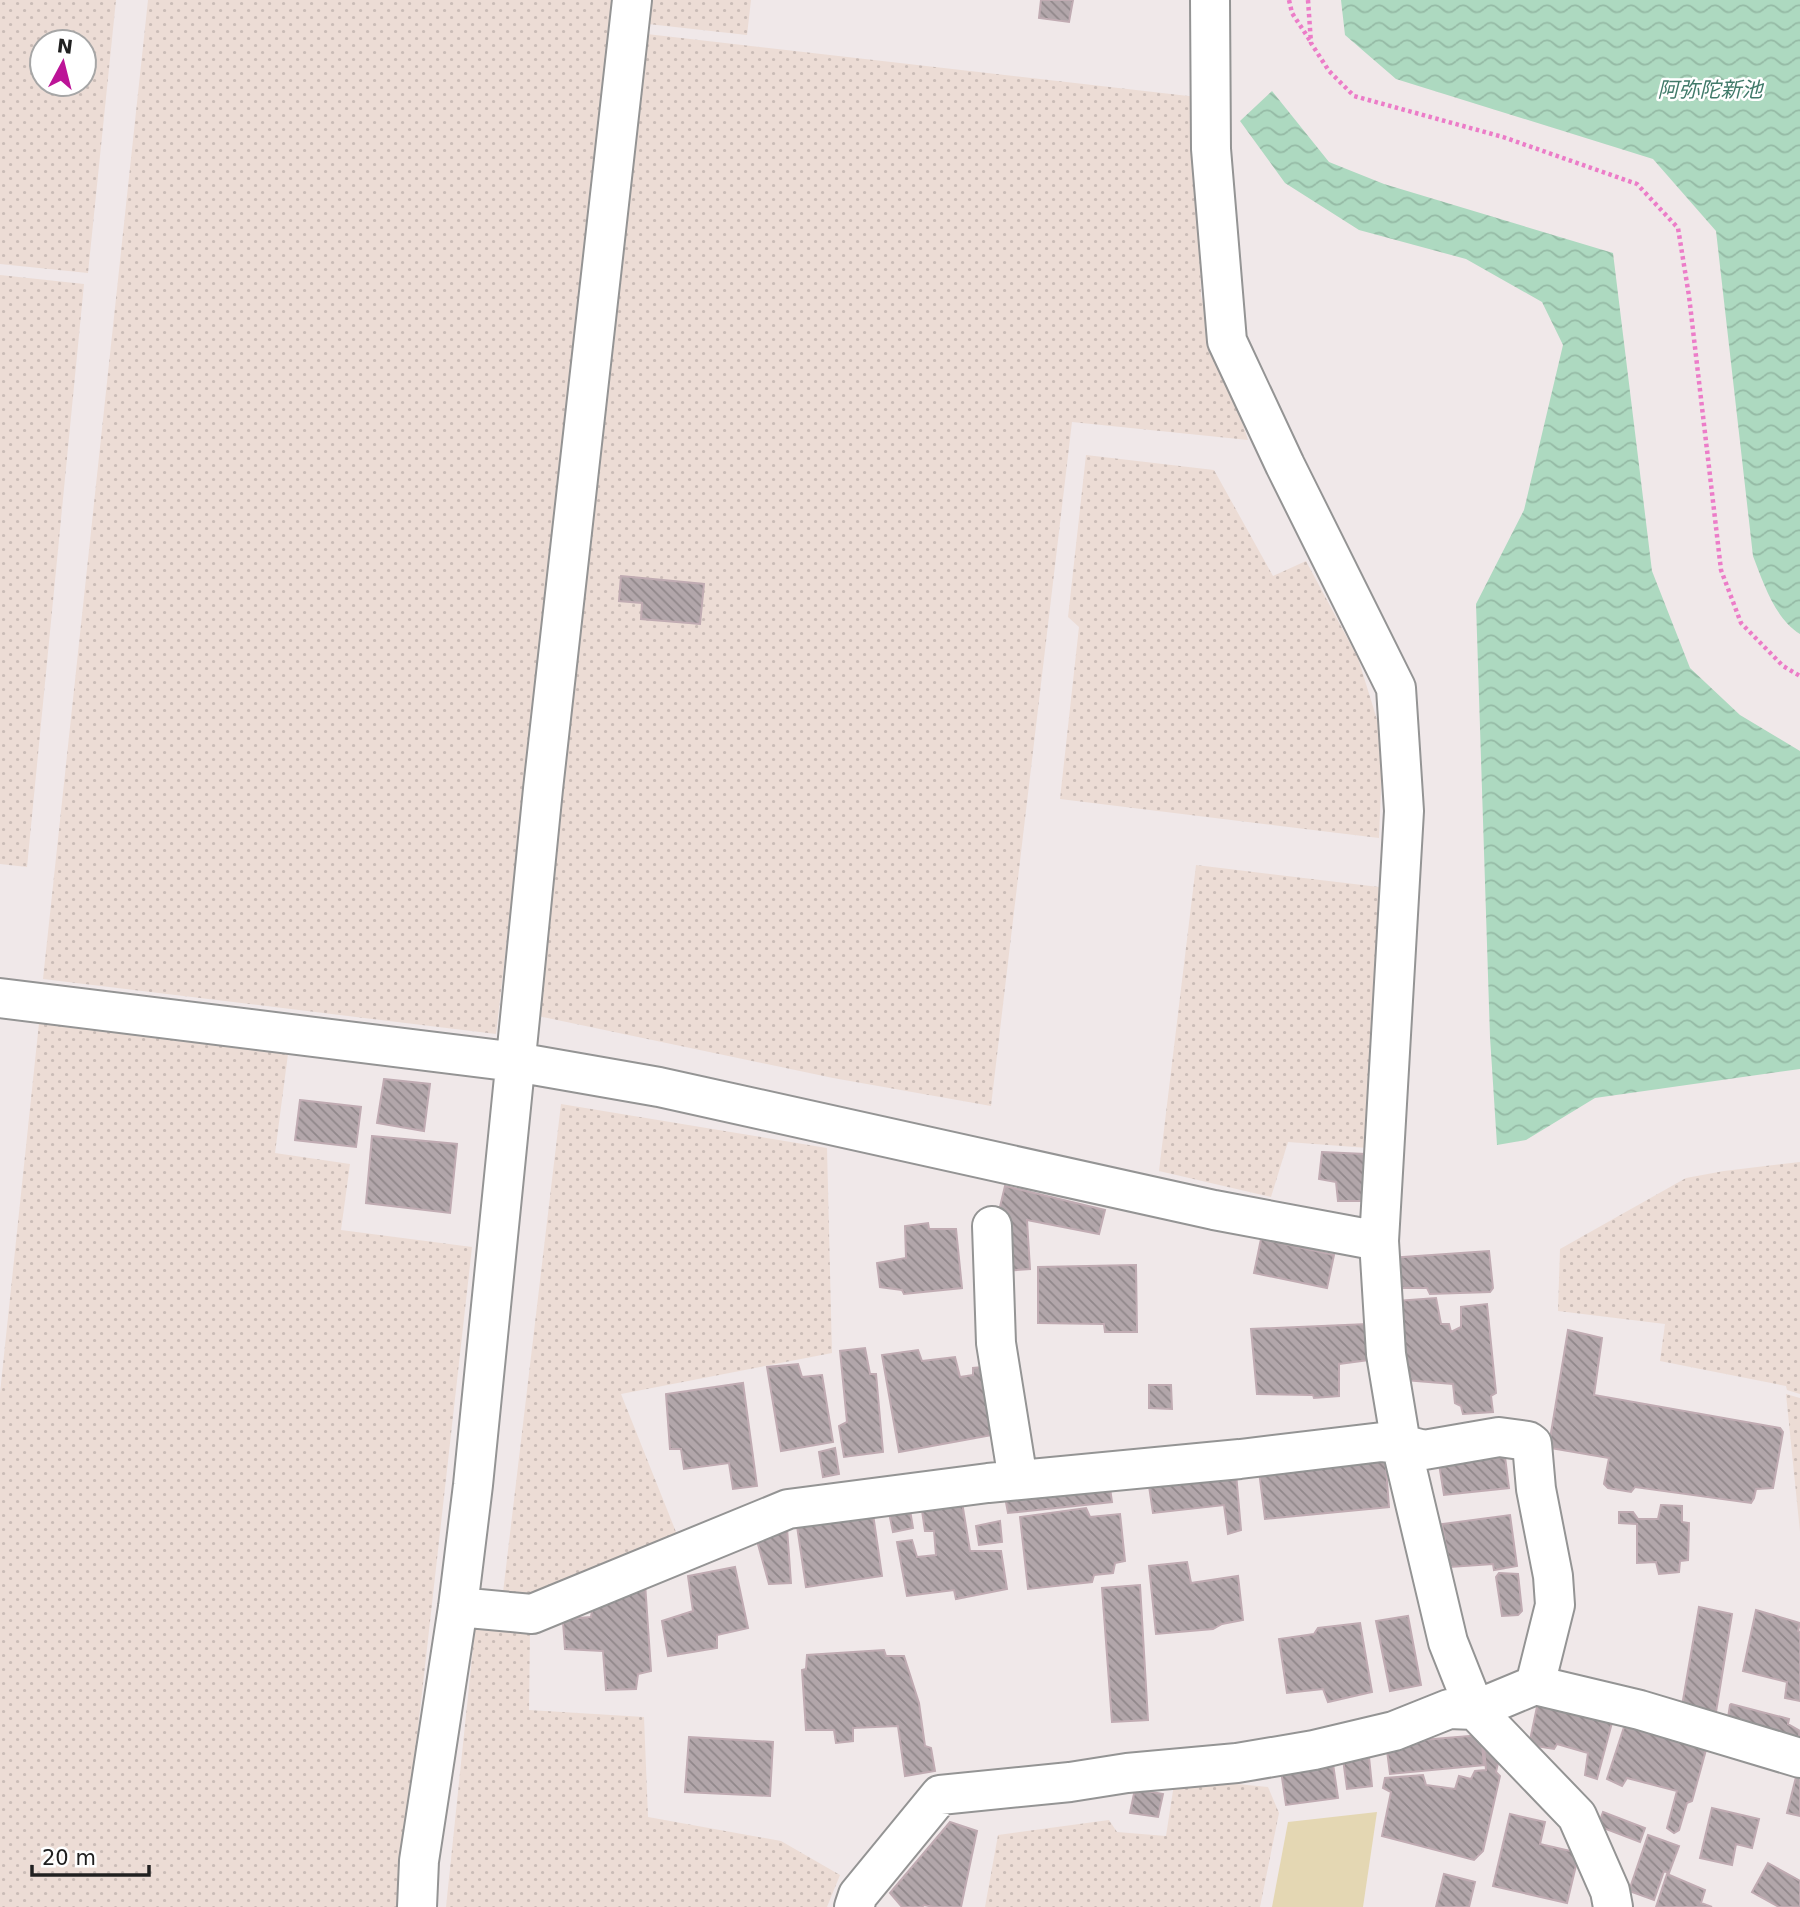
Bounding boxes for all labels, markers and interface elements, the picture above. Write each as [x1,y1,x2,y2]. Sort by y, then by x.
north arrow [28,28,98,98]
text: N [56,34,74,58]
water label: 阿弥陀新池 [1658,78,1764,102]
scale bar [32,1834,149,1878]
text: 20 m [42,1846,96,1870]

